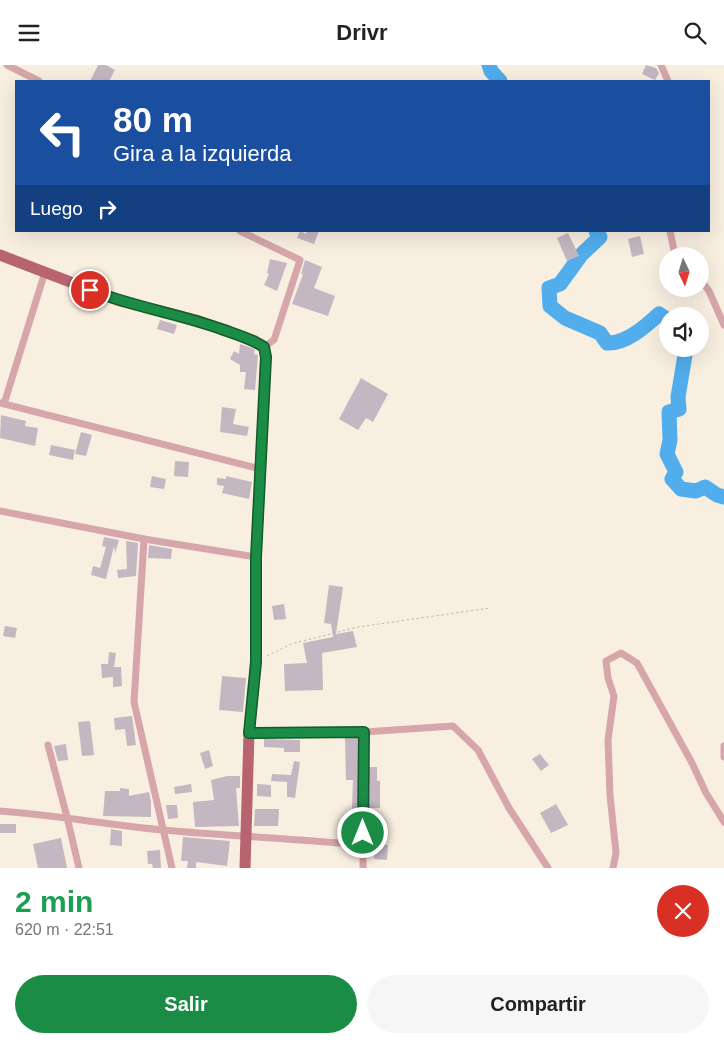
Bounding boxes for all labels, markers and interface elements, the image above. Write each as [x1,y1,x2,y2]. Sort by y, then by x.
icon: menu [15,19,43,47]
icon: search [681,19,709,47]
text: Drivr [336,20,388,45]
icon: left [30,100,95,165]
text: 80 m [113,100,193,139]
text: Gira a la izquierda [113,141,292,166]
icon: right [93,195,121,223]
text: Luego [30,198,83,219]
north arrow [659,247,709,297]
map controls [659,247,709,357]
pin [69,269,111,311]
icon: arrive [76,276,104,304]
button: sound [659,307,709,357]
position arrow [336,806,388,858]
text: 2 min [15,885,93,918]
button: close [657,885,709,937]
text: 620 m · 22:51 [15,921,114,938]
button: Salir [15,975,357,1033]
button: Compartir [367,975,709,1033]

